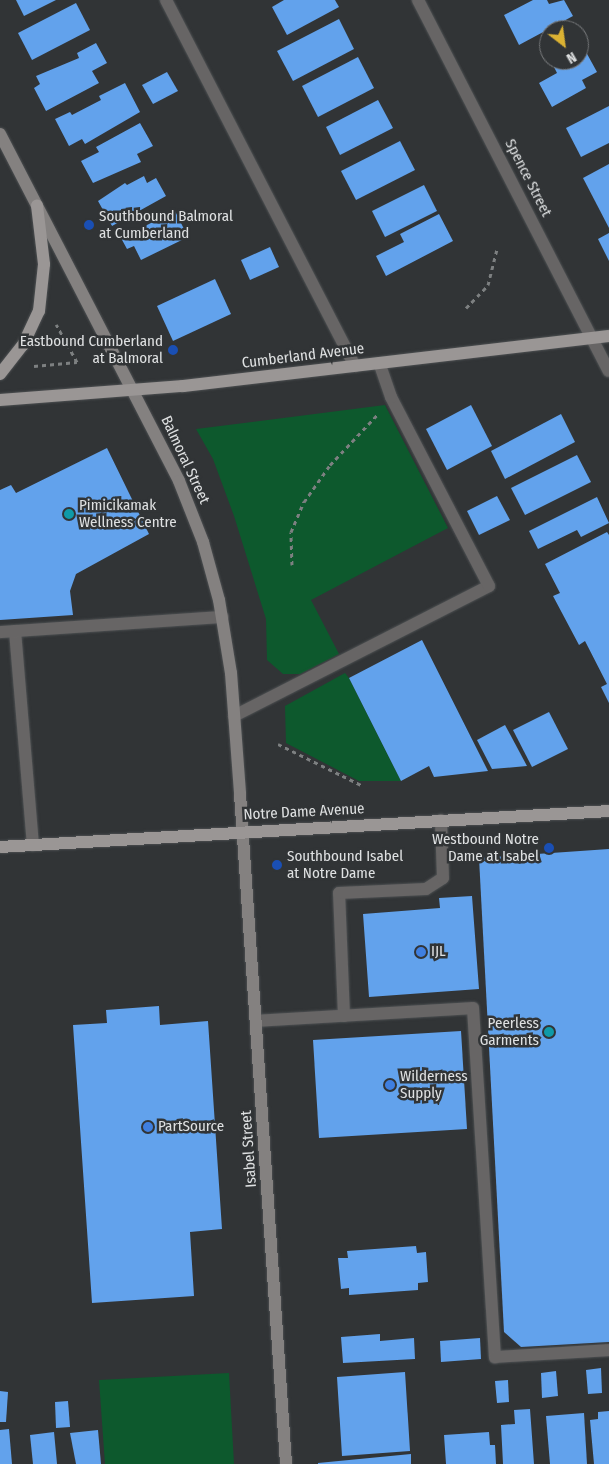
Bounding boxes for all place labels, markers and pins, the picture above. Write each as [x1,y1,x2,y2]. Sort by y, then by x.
place label: Southbound Balmoral at Cumberland [99,207,233,242]
marker: Southbound Balmoral at Cumberland [83,219,95,231]
place label: Eastbound Cumberland at Balmoral [20,332,163,367]
marker: Eastbound Cumberland at Balmoral [167,344,179,356]
place label: Pimicikamak Wellness Centre [79,496,177,531]
marker: Pimicikamak Wellness Centre [63,508,75,520]
place label: Westbound Notre Dame at Isabel [432,830,539,865]
marker: Westbound Notre Dame at Isabel [543,842,555,854]
place label: Southbound Isabel at Notre Dame [287,847,403,882]
marker: Southbound Isabel at Notre Dame [271,859,283,871]
place label: IJL [431,943,446,961]
marker: IJL [415,946,427,958]
place label: Peerless Garments [480,1014,539,1049]
marker: Peerless Garments [543,1026,555,1038]
place label: Wilderness Supply [400,1067,468,1102]
marker: Wilderness Supply [384,1079,396,1091]
place label: PartSource [158,1118,224,1136]
marker: PartSource [142,1121,154,1133]

